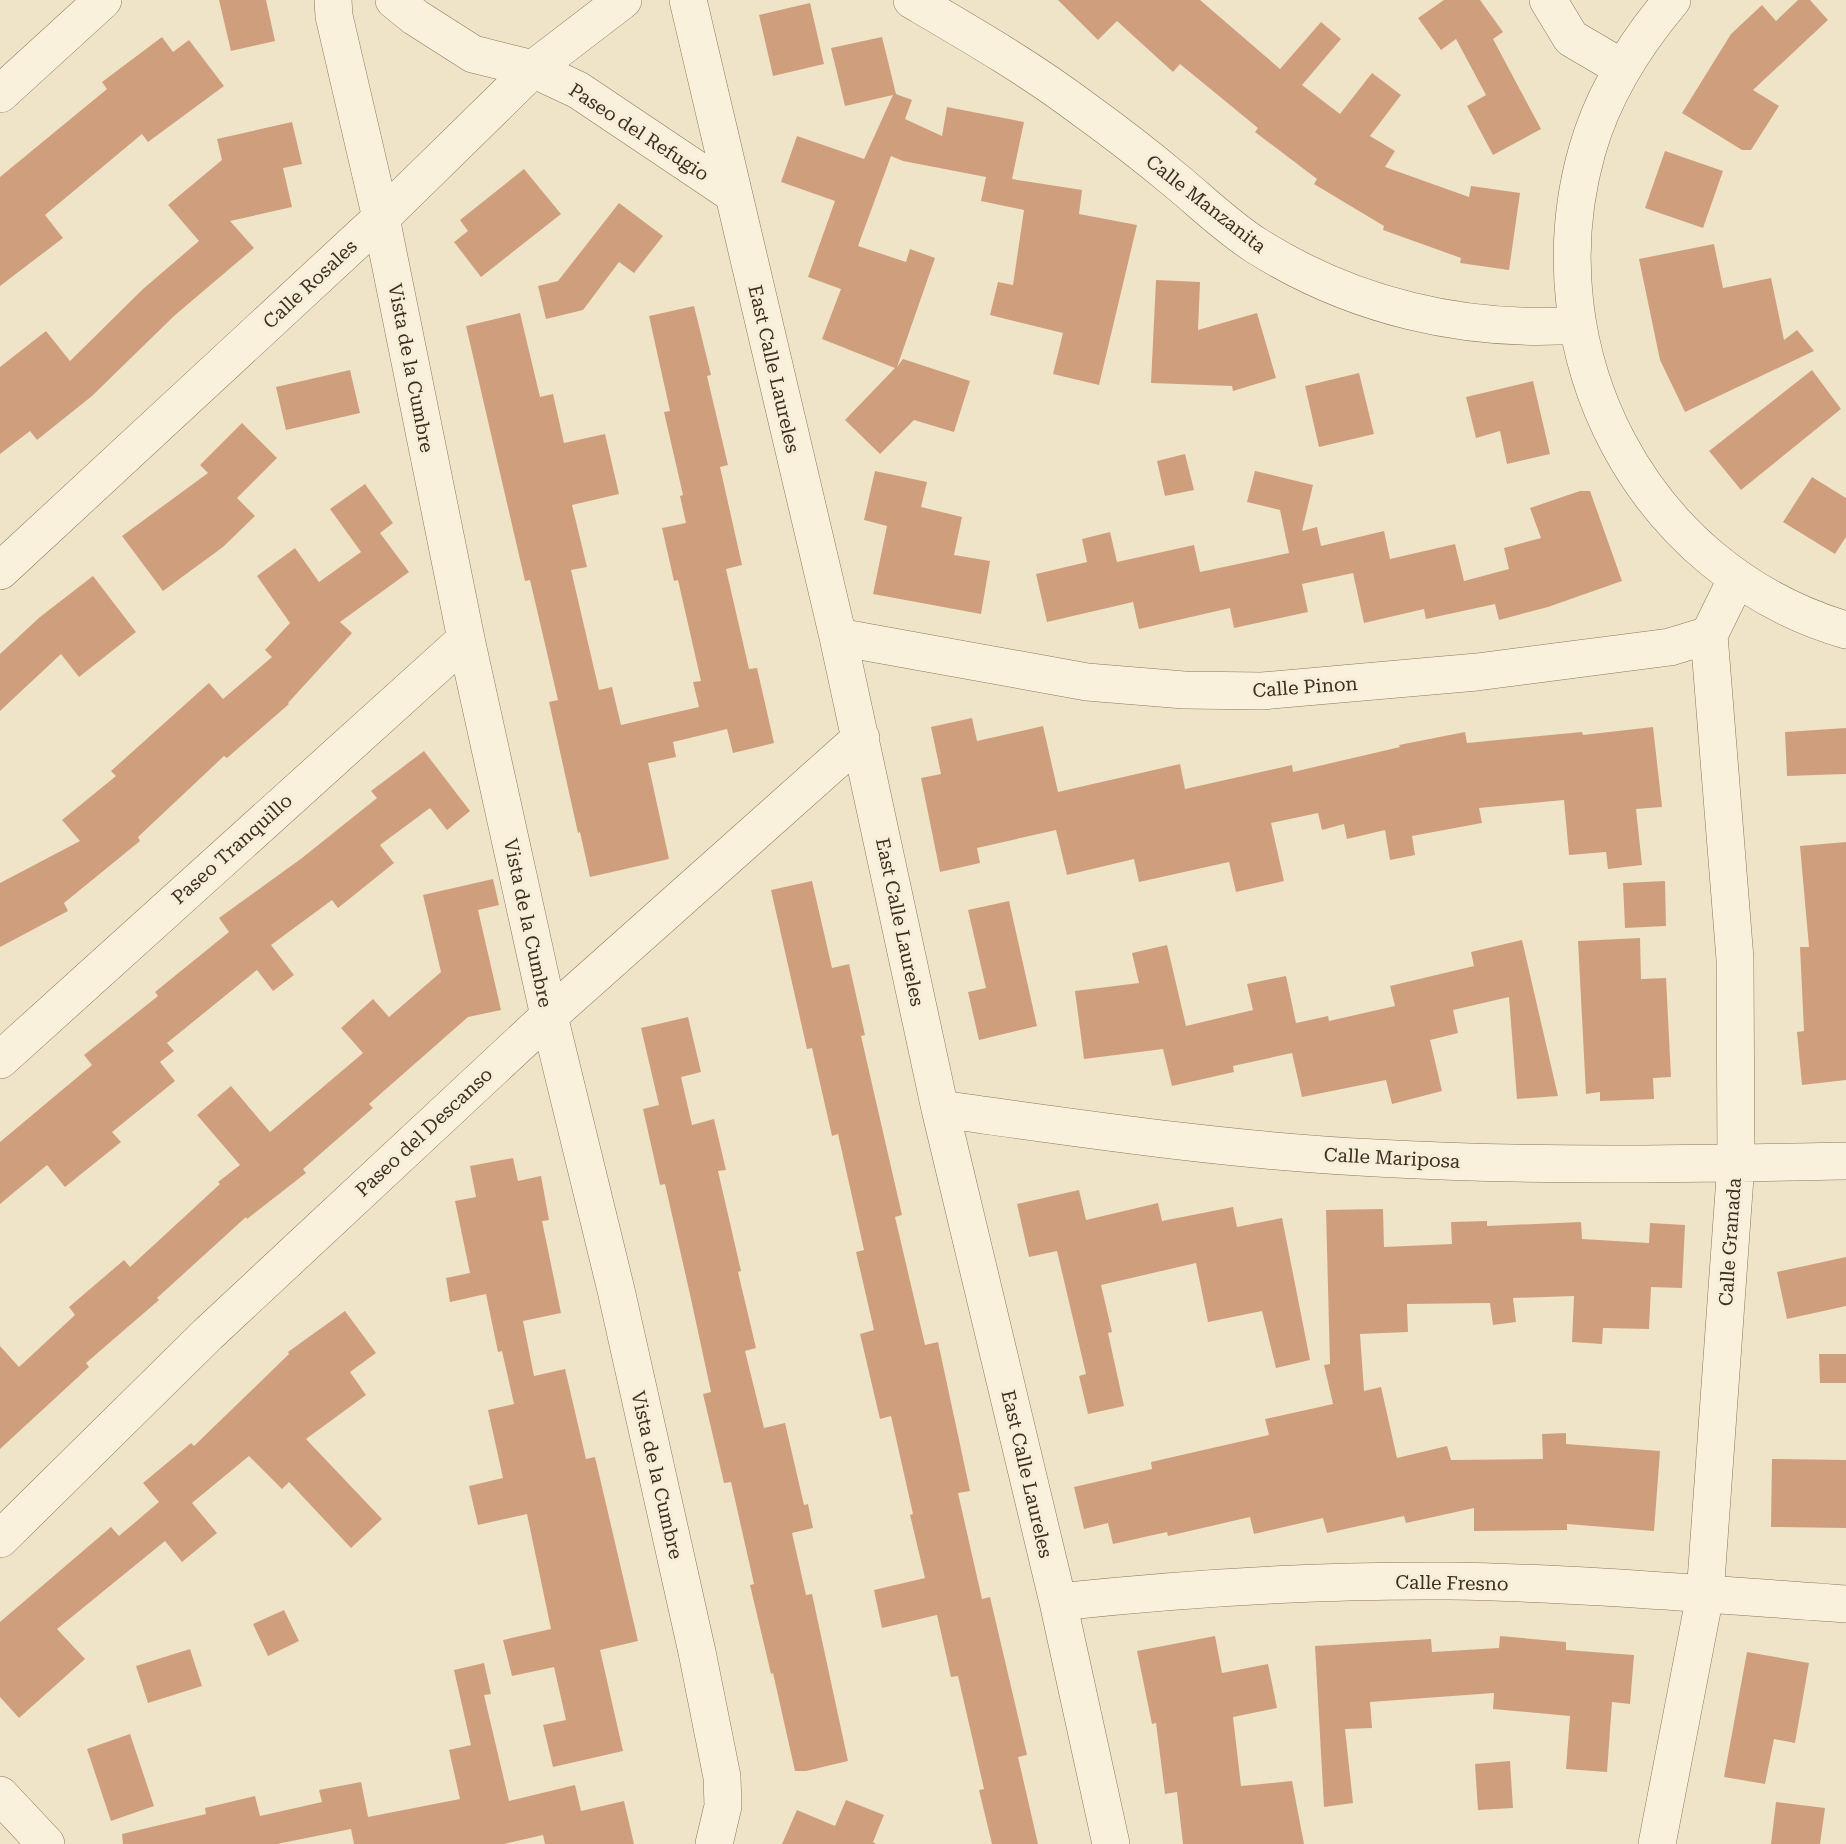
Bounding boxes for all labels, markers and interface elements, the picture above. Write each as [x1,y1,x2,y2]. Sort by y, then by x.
street label: Paseo del Refugio [565,78,713,186]
street label: Calle Manzanita [1141,150,1271,258]
street label: Calle Rosales [258,235,362,333]
street label: Vista de la Cumbre [383,281,439,455]
street label: East Calle Laureles [743,283,805,455]
street label: Calle Pinon [1252,672,1358,702]
street label: Paseo Tranquillo [167,789,297,909]
street label: East Calle Laureles [871,836,929,1008]
street label: Vista de la Cumbre [499,837,557,1009]
street label: Paseo del Descanso [351,1063,497,1201]
street label: Calle Mariposa [1323,1143,1461,1173]
street label: Calle Granada [1714,1176,1746,1307]
street label: East Calle Laureles [996,1388,1058,1560]
street label: Vista de la Cumbre [626,1389,688,1561]
street label: Calle Fresno [1395,1571,1509,1595]

